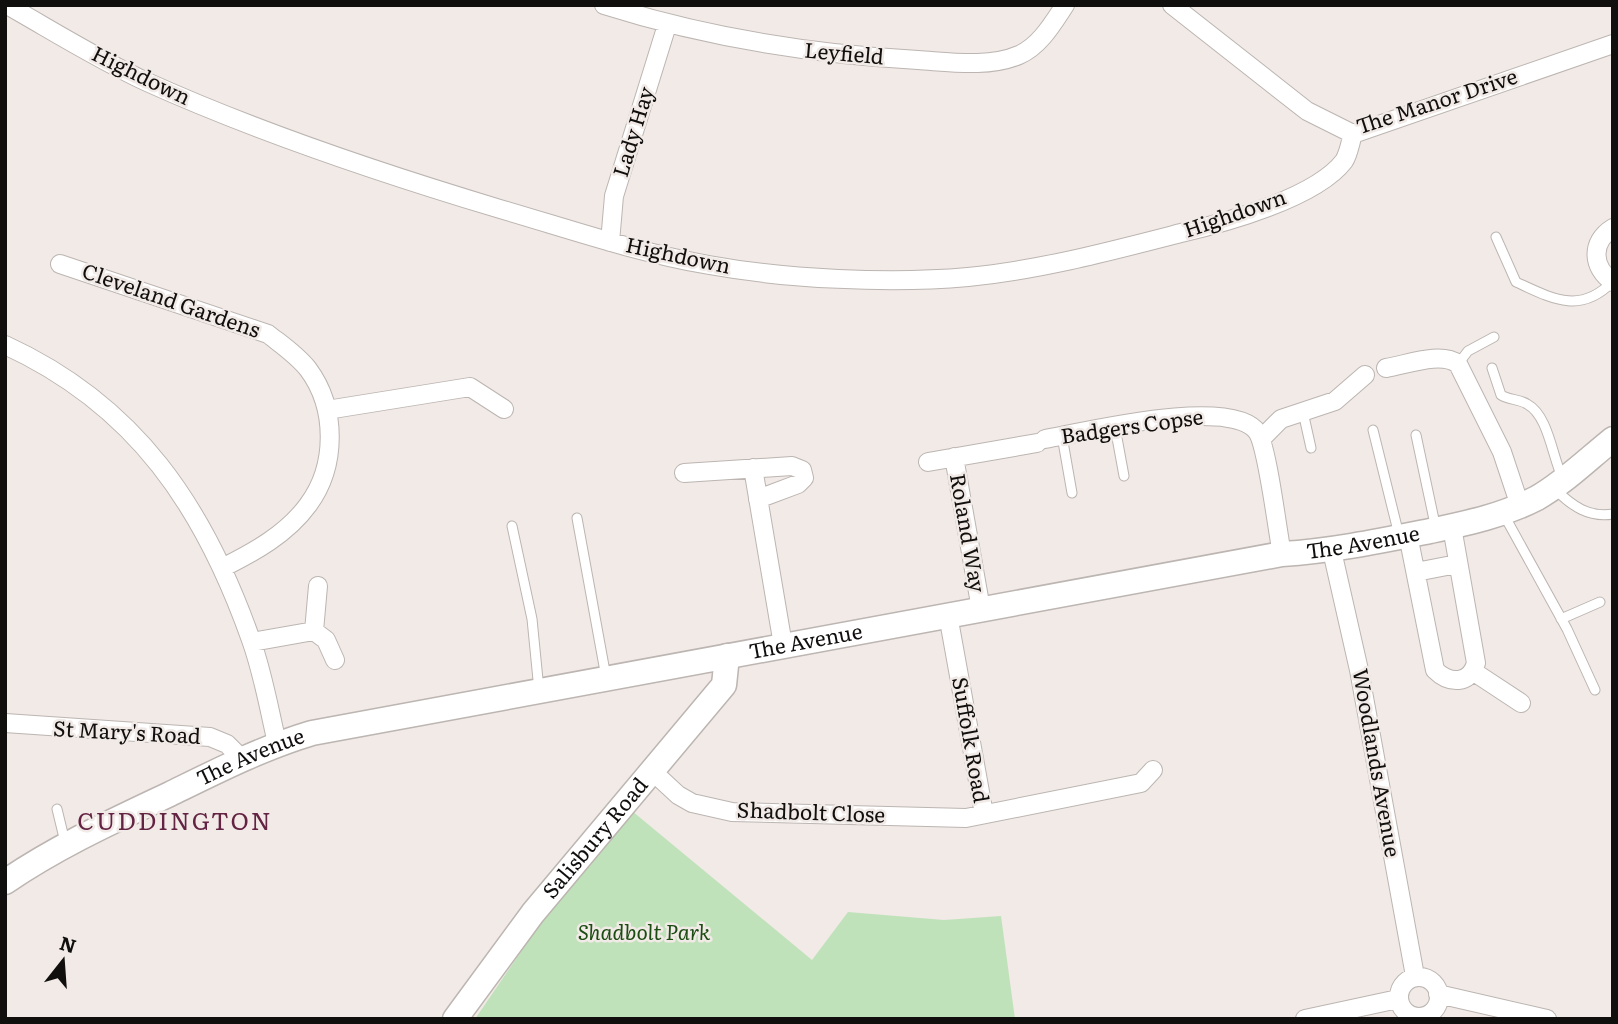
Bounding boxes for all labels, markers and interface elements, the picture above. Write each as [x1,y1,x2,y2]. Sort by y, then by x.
street label: Leyfield [803,33,885,70]
street label: Highdown [87,36,197,111]
street label: The Manor Drive [1352,59,1521,140]
street label: Lady Hay [603,81,660,180]
street label: Highdown [1179,180,1290,244]
street label: Highdown [623,227,734,280]
street label: Cleveland Gardens [79,254,265,344]
street label: Badgers Copse [1059,399,1205,450]
street label: Roland Way [944,471,995,595]
street label: The Avenue [1304,515,1422,565]
street label: The Avenue [746,614,865,665]
street label: Woodlands Avenue [1347,666,1410,859]
street label: Suffolk Road [946,674,999,805]
street label: St Mary's Road [53,711,202,750]
street label: The Avenue [190,718,308,792]
street label: Salisbury Road [534,769,654,904]
street label: Shadbolt Close [736,792,886,829]
district label: CUDDINGTON [77,802,273,837]
park label: Shadbolt Park [578,915,711,946]
north arrow [28,926,98,996]
text: N [57,928,80,960]

